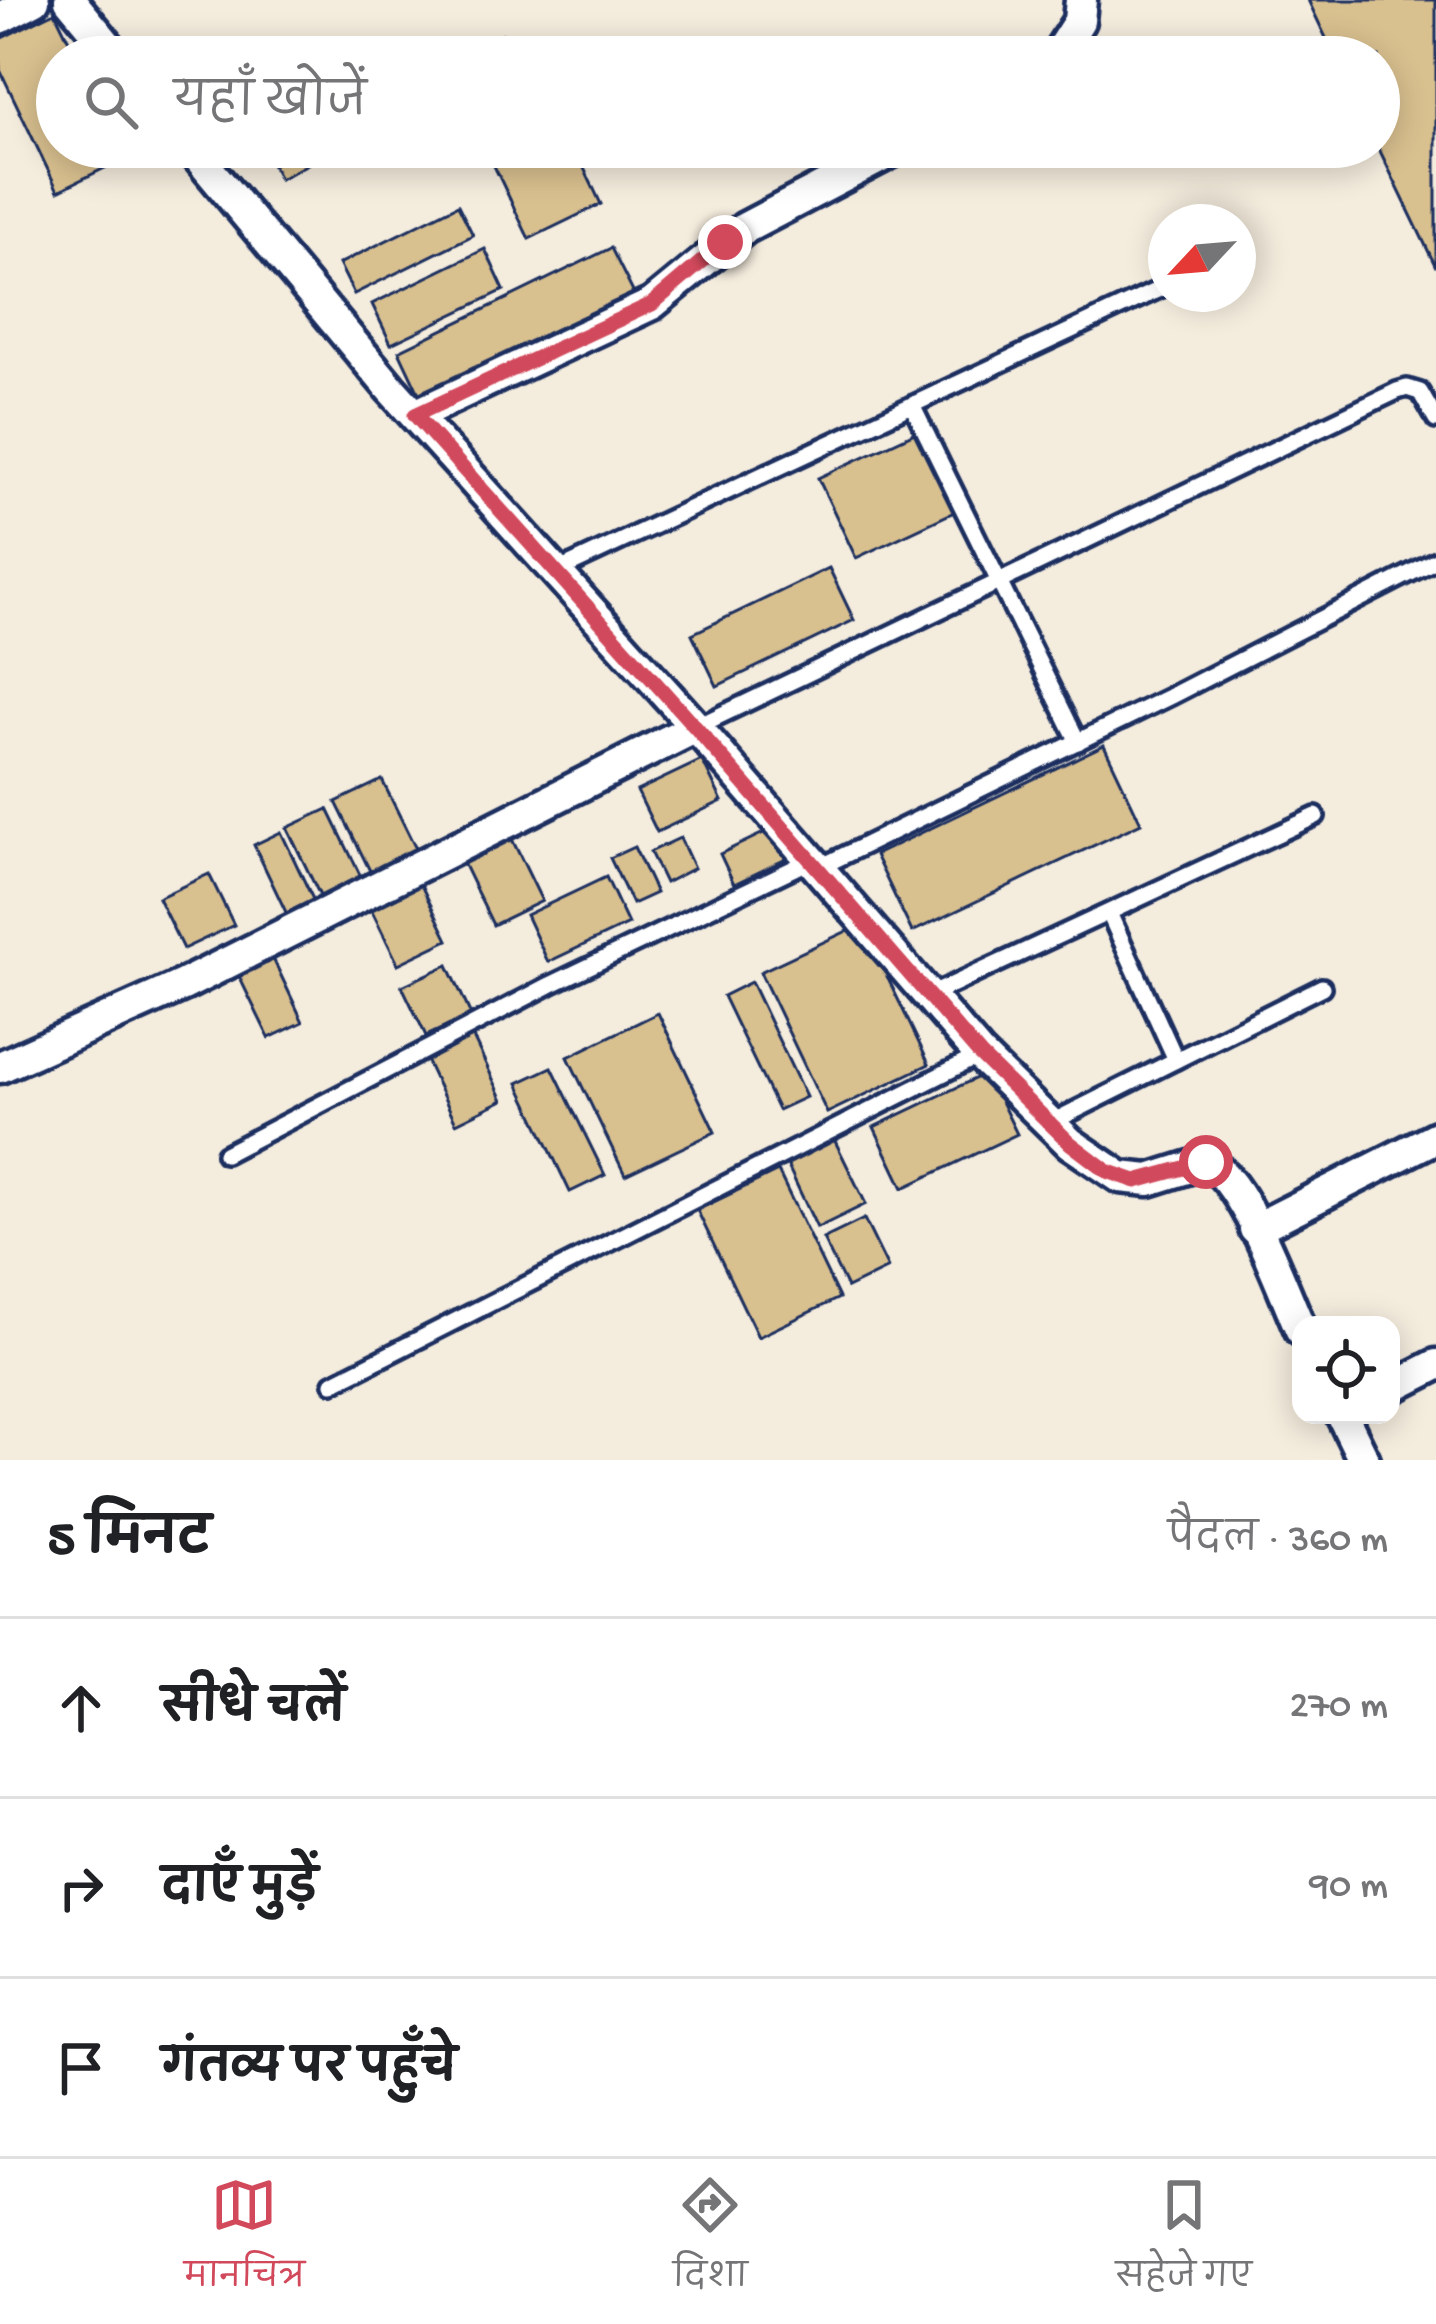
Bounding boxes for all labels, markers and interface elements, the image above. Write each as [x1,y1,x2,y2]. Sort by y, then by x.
search box [36,36,1400,168]
icon: search [78,69,144,135]
text: यहाँ खोजें [174,79,367,132]
north arrow [1148,204,1256,312]
route end [698,215,752,269]
route start [1179,1135,1233,1189]
map controls [1292,1316,1400,1424]
button: locate [1292,1316,1400,1424]
text: 5 मिनट [48,1513,211,1573]
text: पैदल · 360 m [1168,1519,1388,1565]
icon: ahead [48,1675,114,1741]
text: सीधे चलें [162,1685,345,1738]
text: 270 m [1290,1685,1388,1731]
icon: right [48,1855,114,1921]
text: दाएँ मुड़ें [162,1865,318,1918]
text: 90 m [1309,1865,1388,1911]
icon: arrive [48,2035,114,2101]
text: गंतव्य पर पहुँचे [162,2045,457,2098]
tab: मानचित्र [184,2172,305,2311]
tab: दिशा [673,2172,748,2311]
tab: सहेजे गए [1116,2172,1252,2311]

